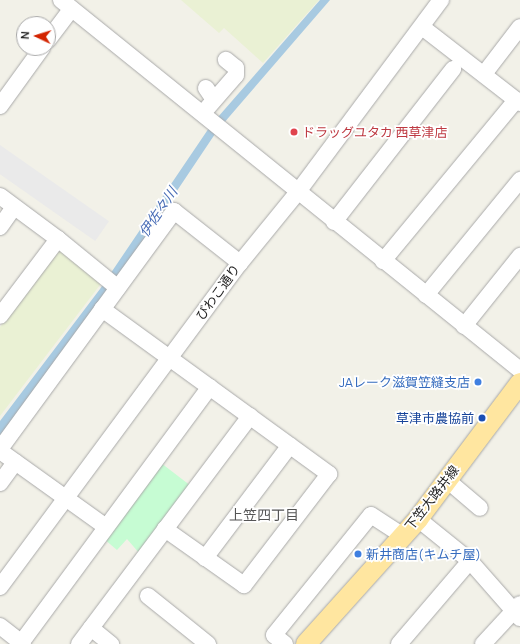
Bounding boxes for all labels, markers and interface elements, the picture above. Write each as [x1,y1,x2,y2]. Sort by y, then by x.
north arrow [16,16,56,56]
text: N [17,31,32,40]
place label: ドラッグユタカ 西草津店 [302,124,448,140]
marker: ドラッグユタカ 西草津店 [289,127,299,137]
water label: 伊佐々川 [135,184,181,240]
street label: びわこ通り [193,261,243,323]
place label: JAレーク滋賀笠縫支店 [339,374,470,390]
marker: JAレーク滋賀笠縫支店 [473,377,483,387]
place label: 草津市農協前 [396,410,474,426]
marker: 草津市農協前 [477,413,487,423]
street label: 下笠大路井線 [402,462,462,534]
district label: 上笠四丁目 [229,507,299,523]
place label: 新井商店(キムチ屋) [366,546,481,562]
marker: 新井商店(キムチ屋) [353,549,363,559]

